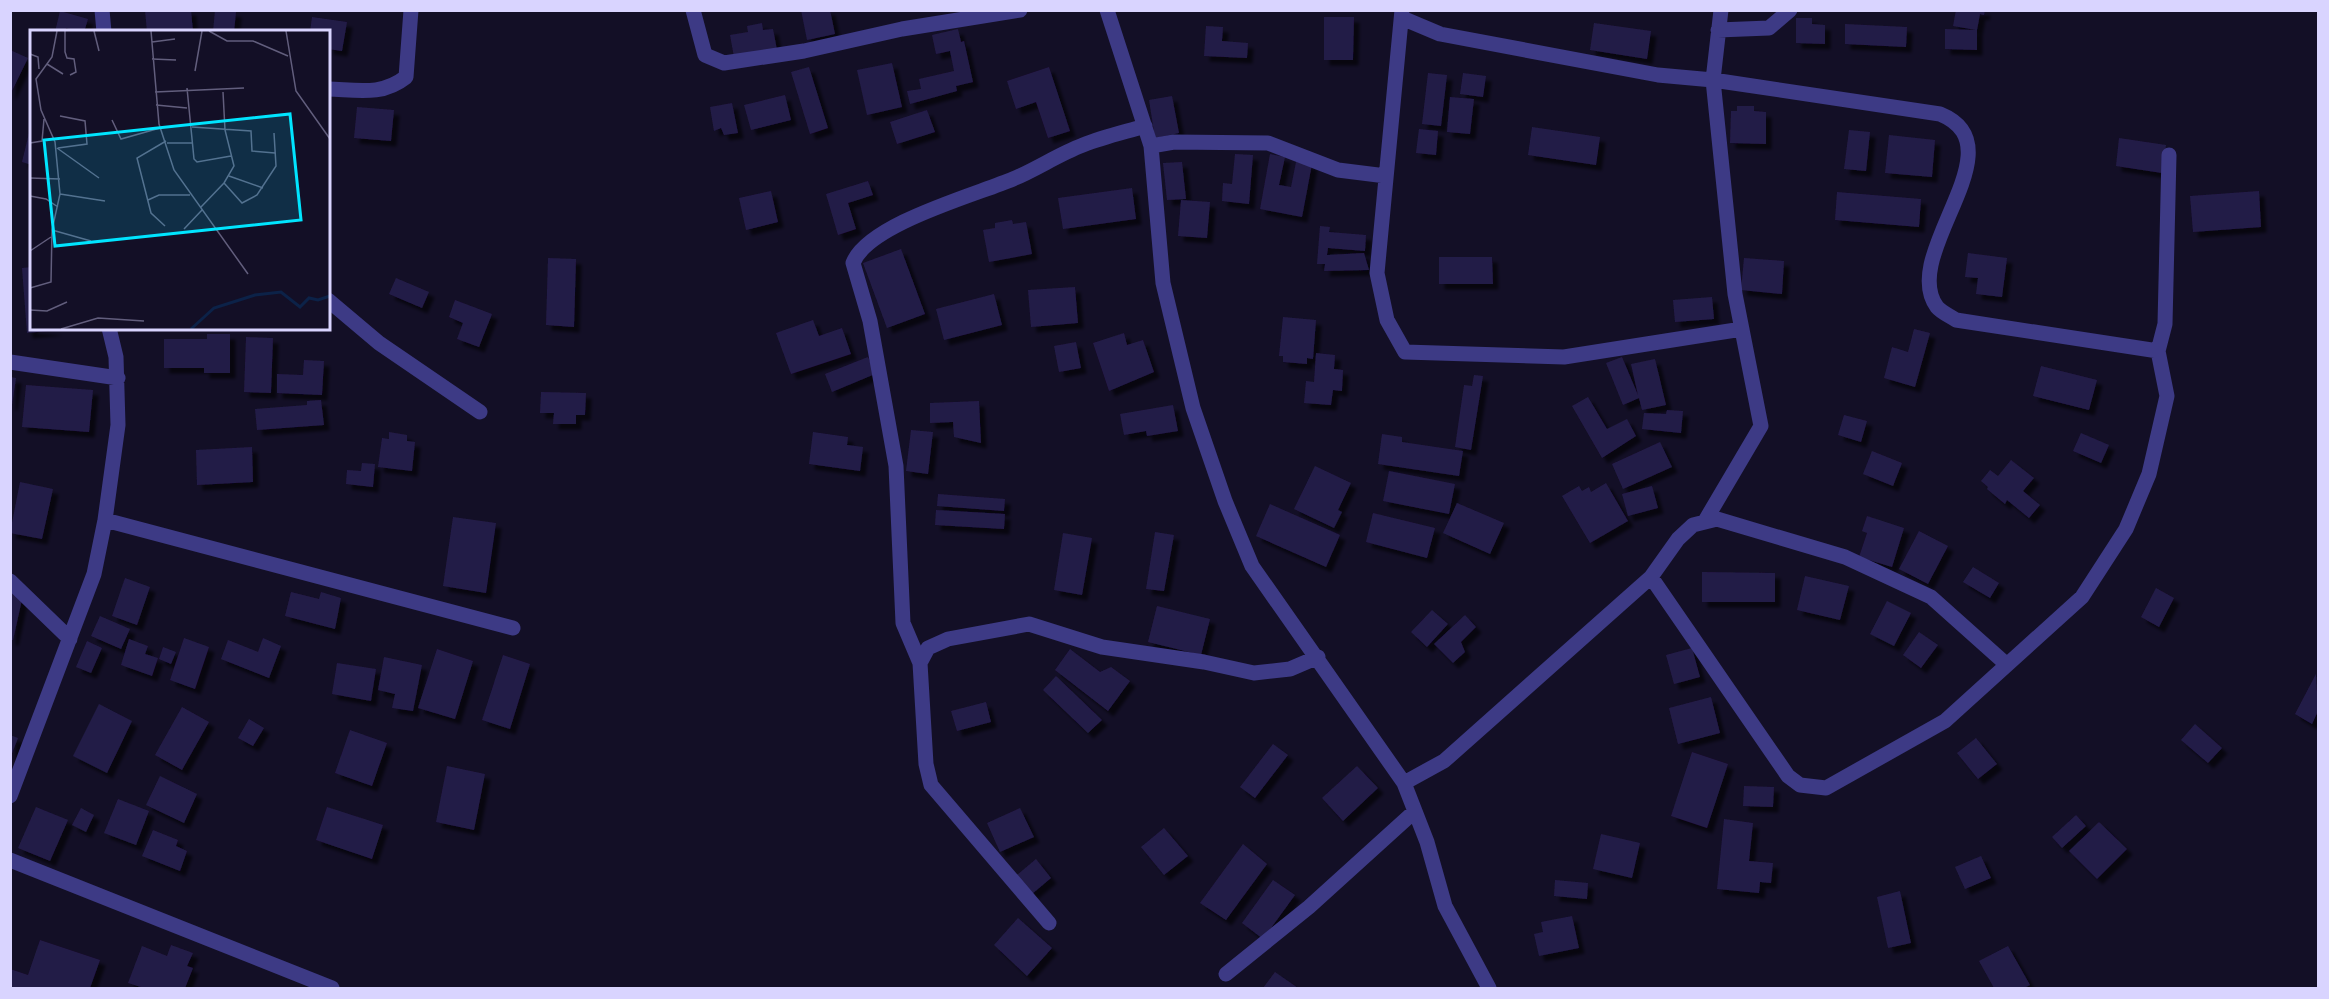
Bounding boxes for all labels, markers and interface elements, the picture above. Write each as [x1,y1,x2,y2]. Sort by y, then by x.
inset map [30,30,330,330]

